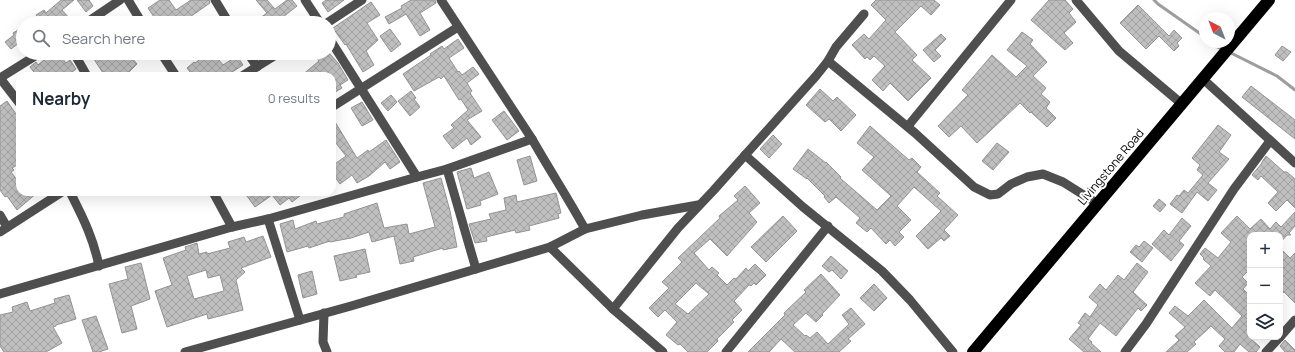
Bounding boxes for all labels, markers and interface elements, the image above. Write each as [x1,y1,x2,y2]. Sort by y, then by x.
north arrow [1199,12,1235,48]
search box [16,16,336,60]
icon: search [30,27,52,49]
text: Search here [62,28,145,49]
text: Nearby [32,87,90,110]
text: 0 results [268,89,320,107]
street label: Livingstone Road [1074,125,1148,209]
map controls [1247,232,1283,340]
button: + [1247,232,1283,268]
button: − [1247,268,1283,304]
button: layers [1247,304,1283,340]

